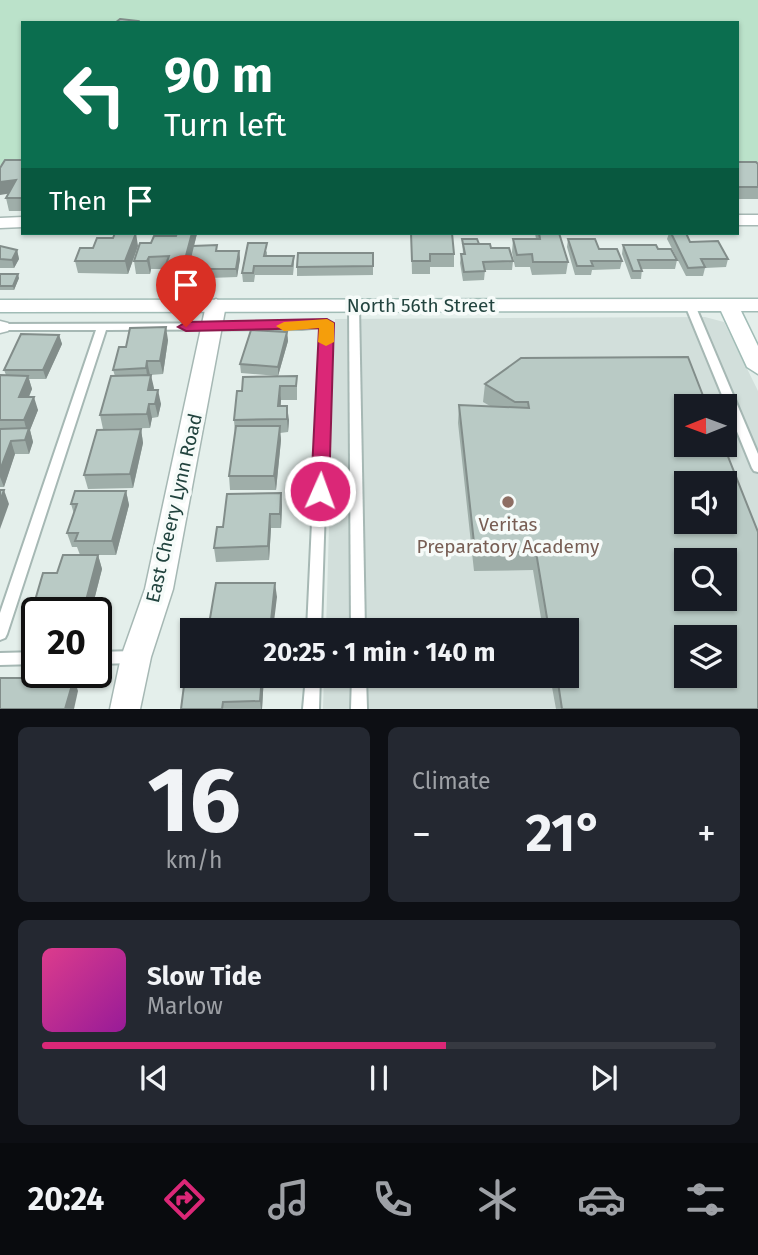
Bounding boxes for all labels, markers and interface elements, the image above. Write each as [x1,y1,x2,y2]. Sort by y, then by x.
text: 90 m [164,46,273,105]
icon: left [49,49,140,140]
text: Turn left [164,106,286,144]
icon: arrive [121,182,159,220]
text: Then [49,186,107,217]
pin [156,255,216,327]
icon: arrive [167,266,205,304]
street label: North 56th Street [347,294,495,317]
north arrow [674,394,737,457]
map controls [674,394,737,688]
street label: East Cheery Lynn Road [141,411,207,605]
position arrow [283,454,357,528]
button: sound [674,471,737,534]
marker: Veritas Preparatory Academy [500,494,516,510]
place label: Veritas Preparatory Academy [417,513,600,558]
button: search [674,548,737,611]
speed limit sign: 20 [21,597,112,688]
button: layers [674,625,737,688]
text: 20:25 · 1 min · 140 m [263,637,496,668]
text: 16 [147,746,241,855]
text: Climate [412,767,491,795]
text: 21° [526,802,603,865]
text: − [412,811,431,857]
text: + [697,811,716,857]
text: km/h [166,846,222,874]
text: Slow Tide [147,961,262,992]
text: Marlow [147,992,223,1020]
icon: previous [135,1059,173,1097]
icon: pause [360,1059,398,1097]
icon: next [585,1059,623,1097]
icon: directions [160,1175,209,1224]
icon: music [264,1175,313,1224]
icon: phone [368,1175,417,1224]
icon: climate [473,1175,522,1224]
icon: car [577,1175,626,1224]
icon: filters [681,1175,730,1224]
text: 20:24 [28,1180,104,1218]

